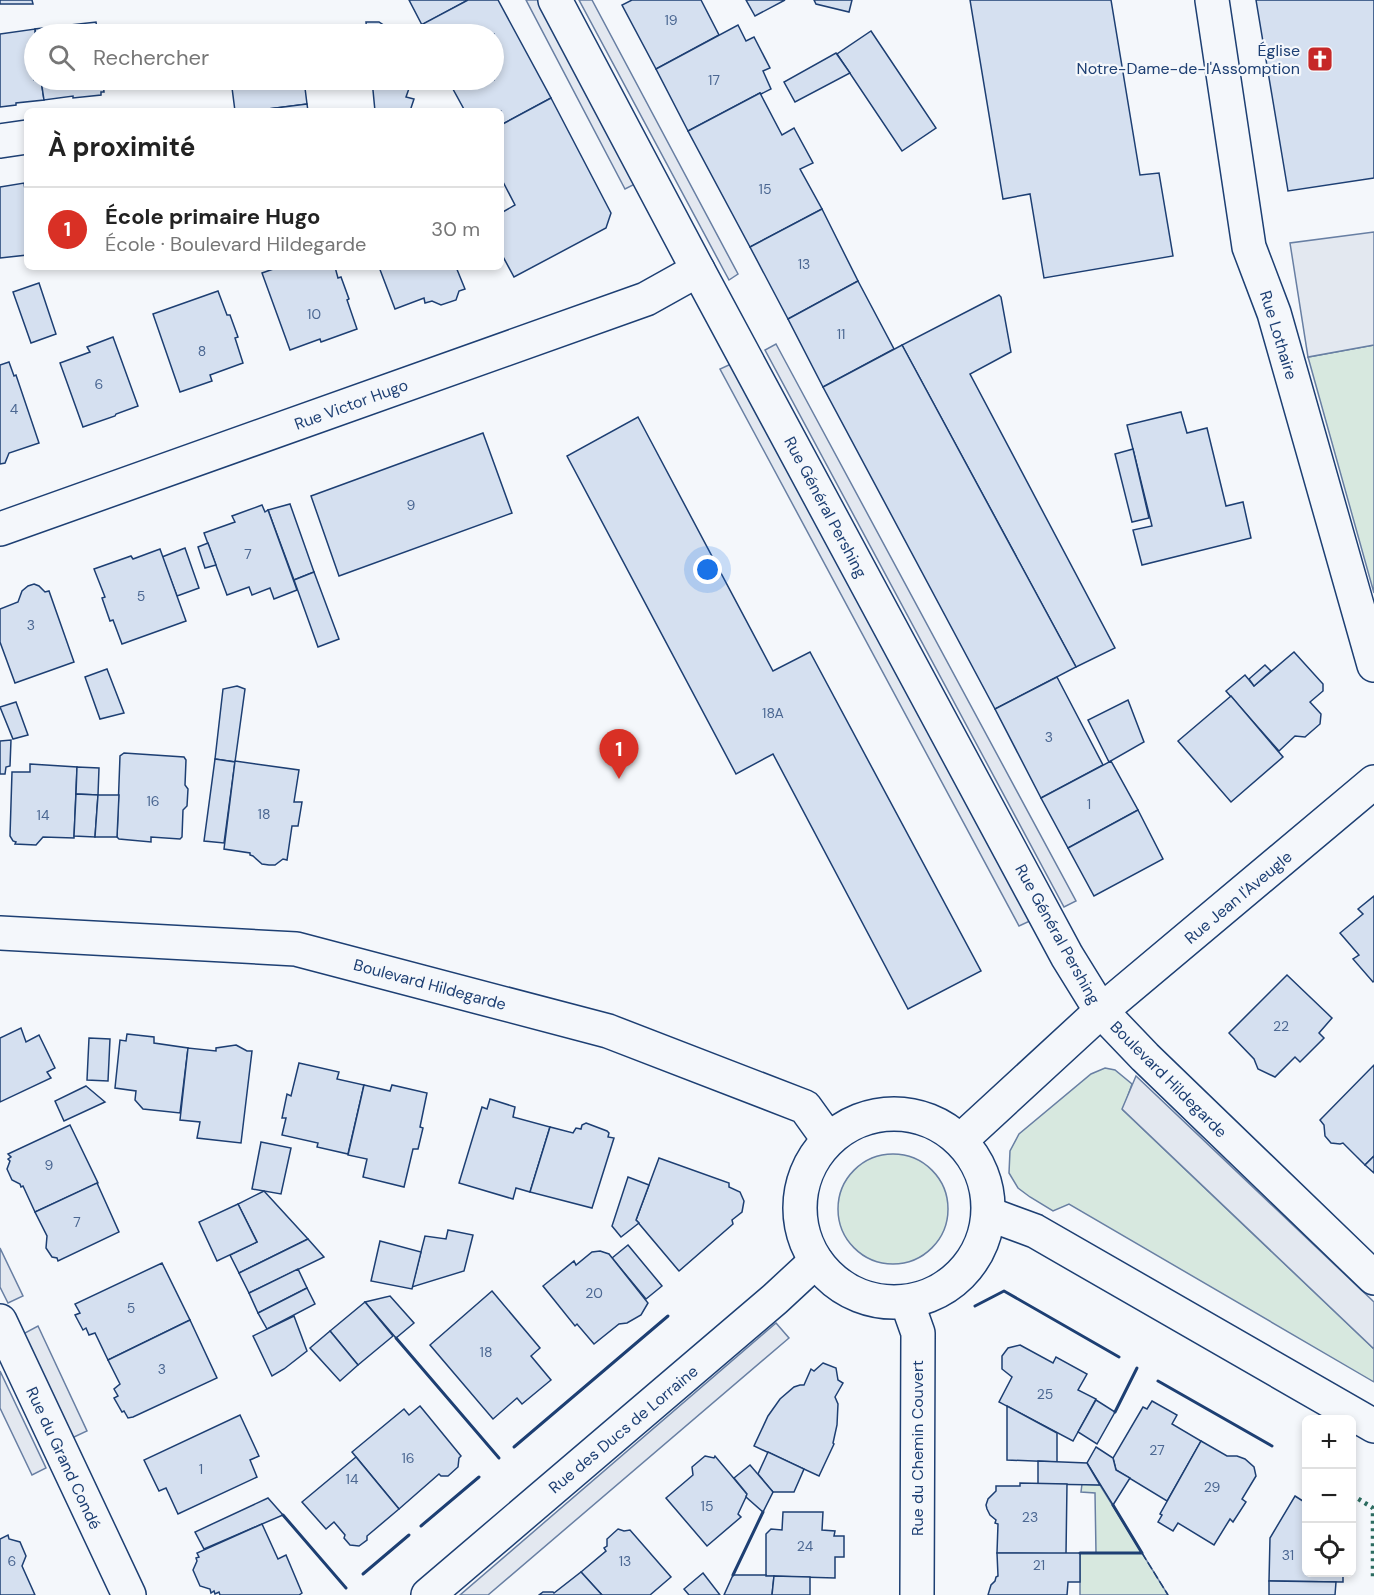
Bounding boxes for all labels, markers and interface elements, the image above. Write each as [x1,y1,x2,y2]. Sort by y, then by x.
house number: 19 [664,11,678,29]
search box [24,24,504,90]
place label: Église Notre-Dame-de-l'Assomption [1077,40,1300,79]
icon: search [45,41,78,74]
text: Rechercher [93,43,209,72]
church icon: Église Notre-Dame-de-l'Assomption [1305,44,1335,74]
house number: 17 [708,71,720,89]
text: À proximité [48,130,195,164]
house number: 15 [759,180,771,198]
text: École primaire Hugo [105,202,321,231]
text: 1 [64,216,71,242]
text: 30 m [431,216,480,242]
text: École · Boulevard Hildegarde [105,231,366,257]
house number: 13 [798,255,810,273]
street label: Rue Lothaire [1255,288,1302,382]
house number: 10 [307,305,321,323]
house number: 11 [837,325,845,343]
house number: 8 [198,342,206,360]
street label: Rue Victor Hugo [291,374,411,435]
house number: 6 [95,375,103,393]
house number: 4 [10,400,19,418]
street label: Rue Général Pershing [779,433,872,582]
house number: 9 [407,496,416,514]
house number: 7 [244,545,252,563]
your location [693,555,722,584]
house number: 5 [137,587,145,605]
house number: 3 [27,616,35,634]
house number: 18A [762,704,784,722]
house number: 3 [1045,728,1053,746]
pin: 1 [600,730,638,779]
house number: 16 [146,792,160,810]
house number: 1 [1087,795,1091,813]
house number: 18 [258,805,270,823]
house number: 14 [37,806,50,824]
street label: Rue Jean l'Aveugle [1180,846,1296,949]
street label: Rue Général Pershing [1010,861,1105,1008]
street label: Boulevard Hildegarde [351,954,508,1015]
street label: Boulevard Hildegarde [1106,1016,1232,1142]
house number: 22 [1273,1017,1289,1035]
house number: 9 [45,1156,54,1174]
house number: 7 [73,1213,81,1231]
house number: 20 [585,1284,603,1302]
house number: 5 [127,1299,135,1317]
house number: 18 [480,1343,492,1361]
house number: 3 [158,1360,166,1378]
street label: Rue du Chemin Couvert [907,1360,928,1536]
street label: Rue des Ducs de Lorraine [544,1361,702,1498]
street label: Rue du Grand Condé [21,1384,106,1533]
house number: 25 [1037,1385,1053,1403]
map controls [1302,1415,1356,1577]
button: + [1302,1415,1356,1469]
house number: 27 [1149,1441,1165,1459]
house number: 16 [401,1449,415,1467]
house number: 1 [199,1460,203,1478]
button: − [1302,1469,1356,1523]
house number: 14 [346,1470,359,1488]
house number: 29 [1204,1478,1221,1496]
house number: 15 [701,1497,713,1515]
house number: 23 [1022,1508,1038,1526]
button: locate [1302,1523,1356,1577]
house number: 24 [797,1537,814,1555]
house number: 31 [1282,1546,1294,1564]
house number: 6 [8,1552,16,1570]
house number: 13 [619,1552,631,1570]
house number: 21 [1033,1556,1045,1574]

